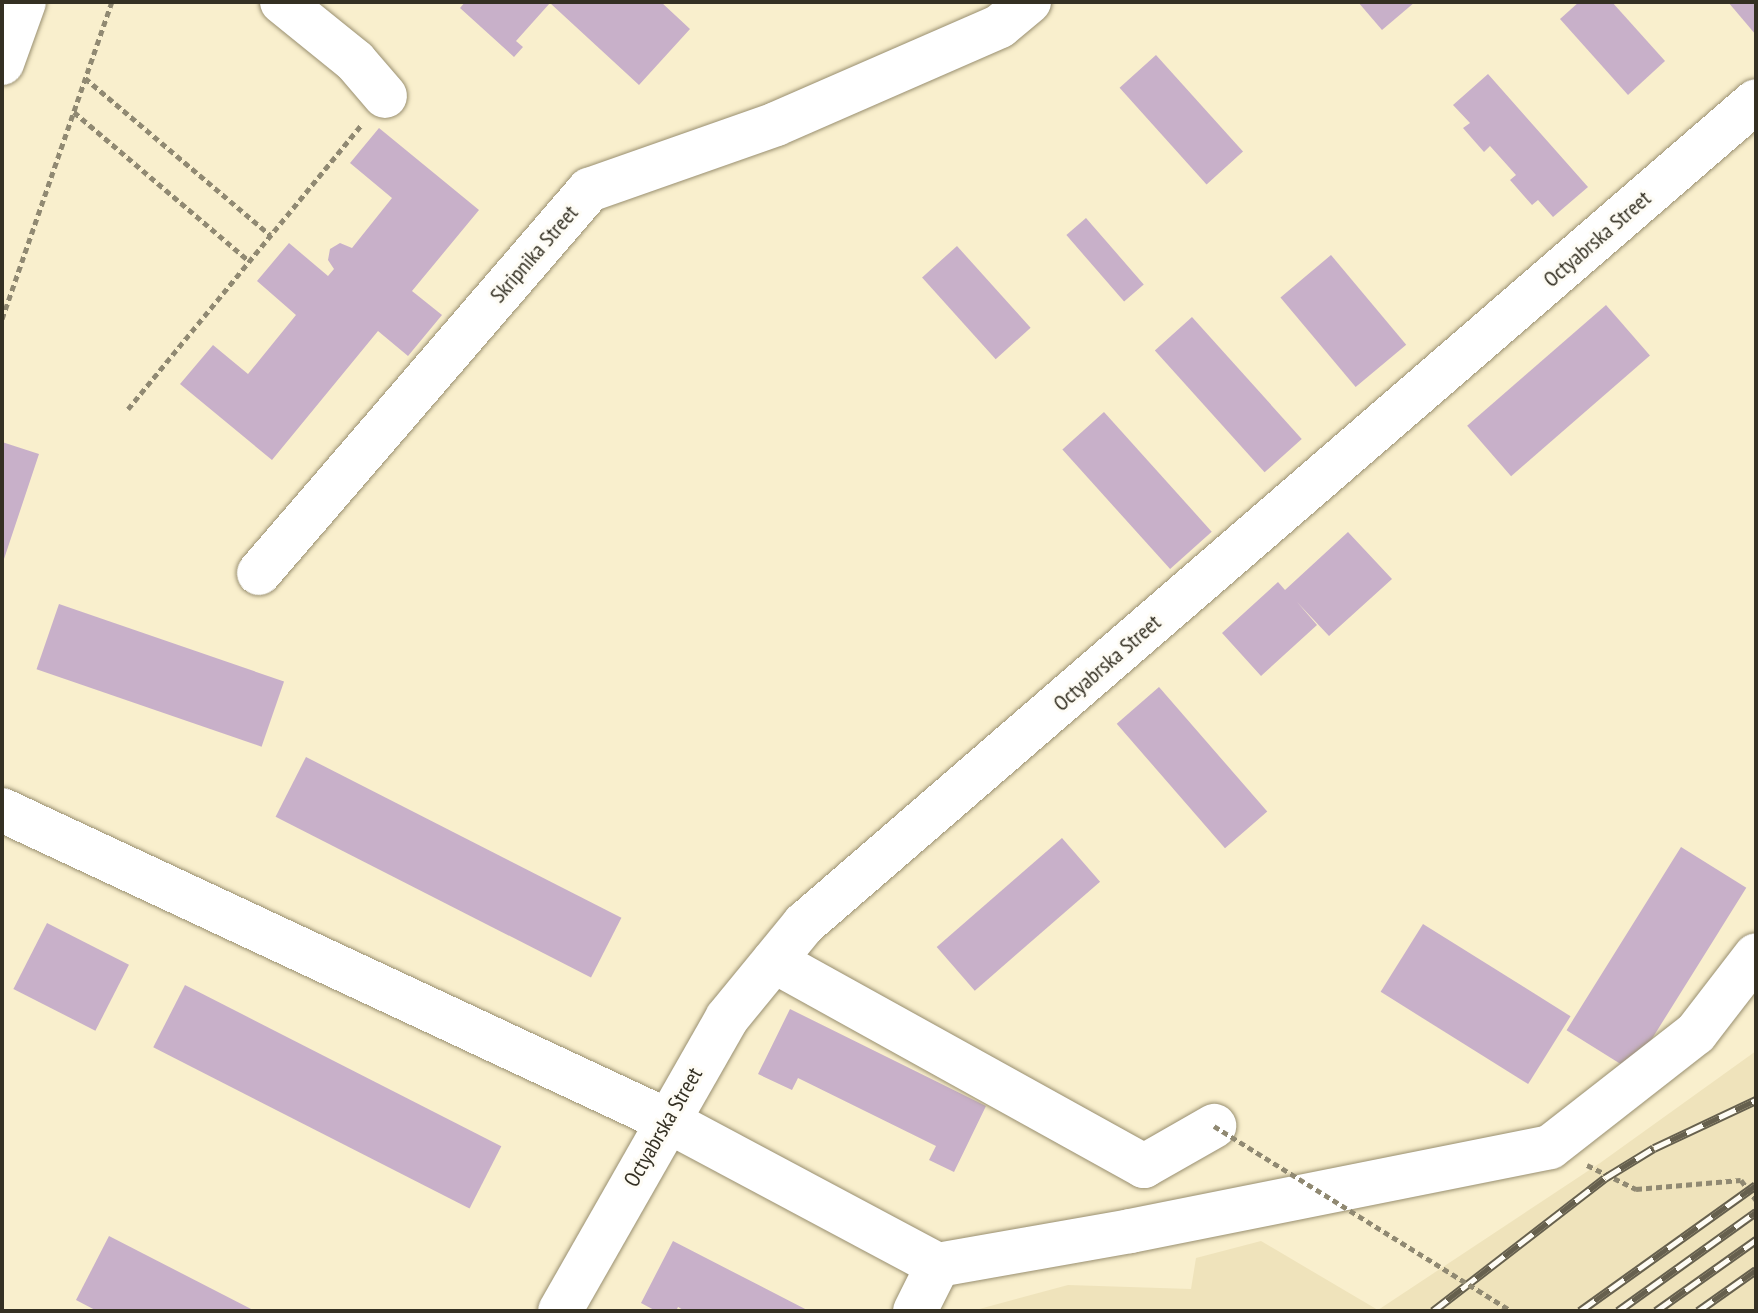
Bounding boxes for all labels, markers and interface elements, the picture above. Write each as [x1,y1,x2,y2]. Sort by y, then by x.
street label: Octyabrska Street [1538,185,1656,293]
street label: Skripnika Street [485,200,583,308]
street label: Octyabrska Street [1048,609,1166,717]
street label: Octyabrska Street [618,1063,708,1191]

